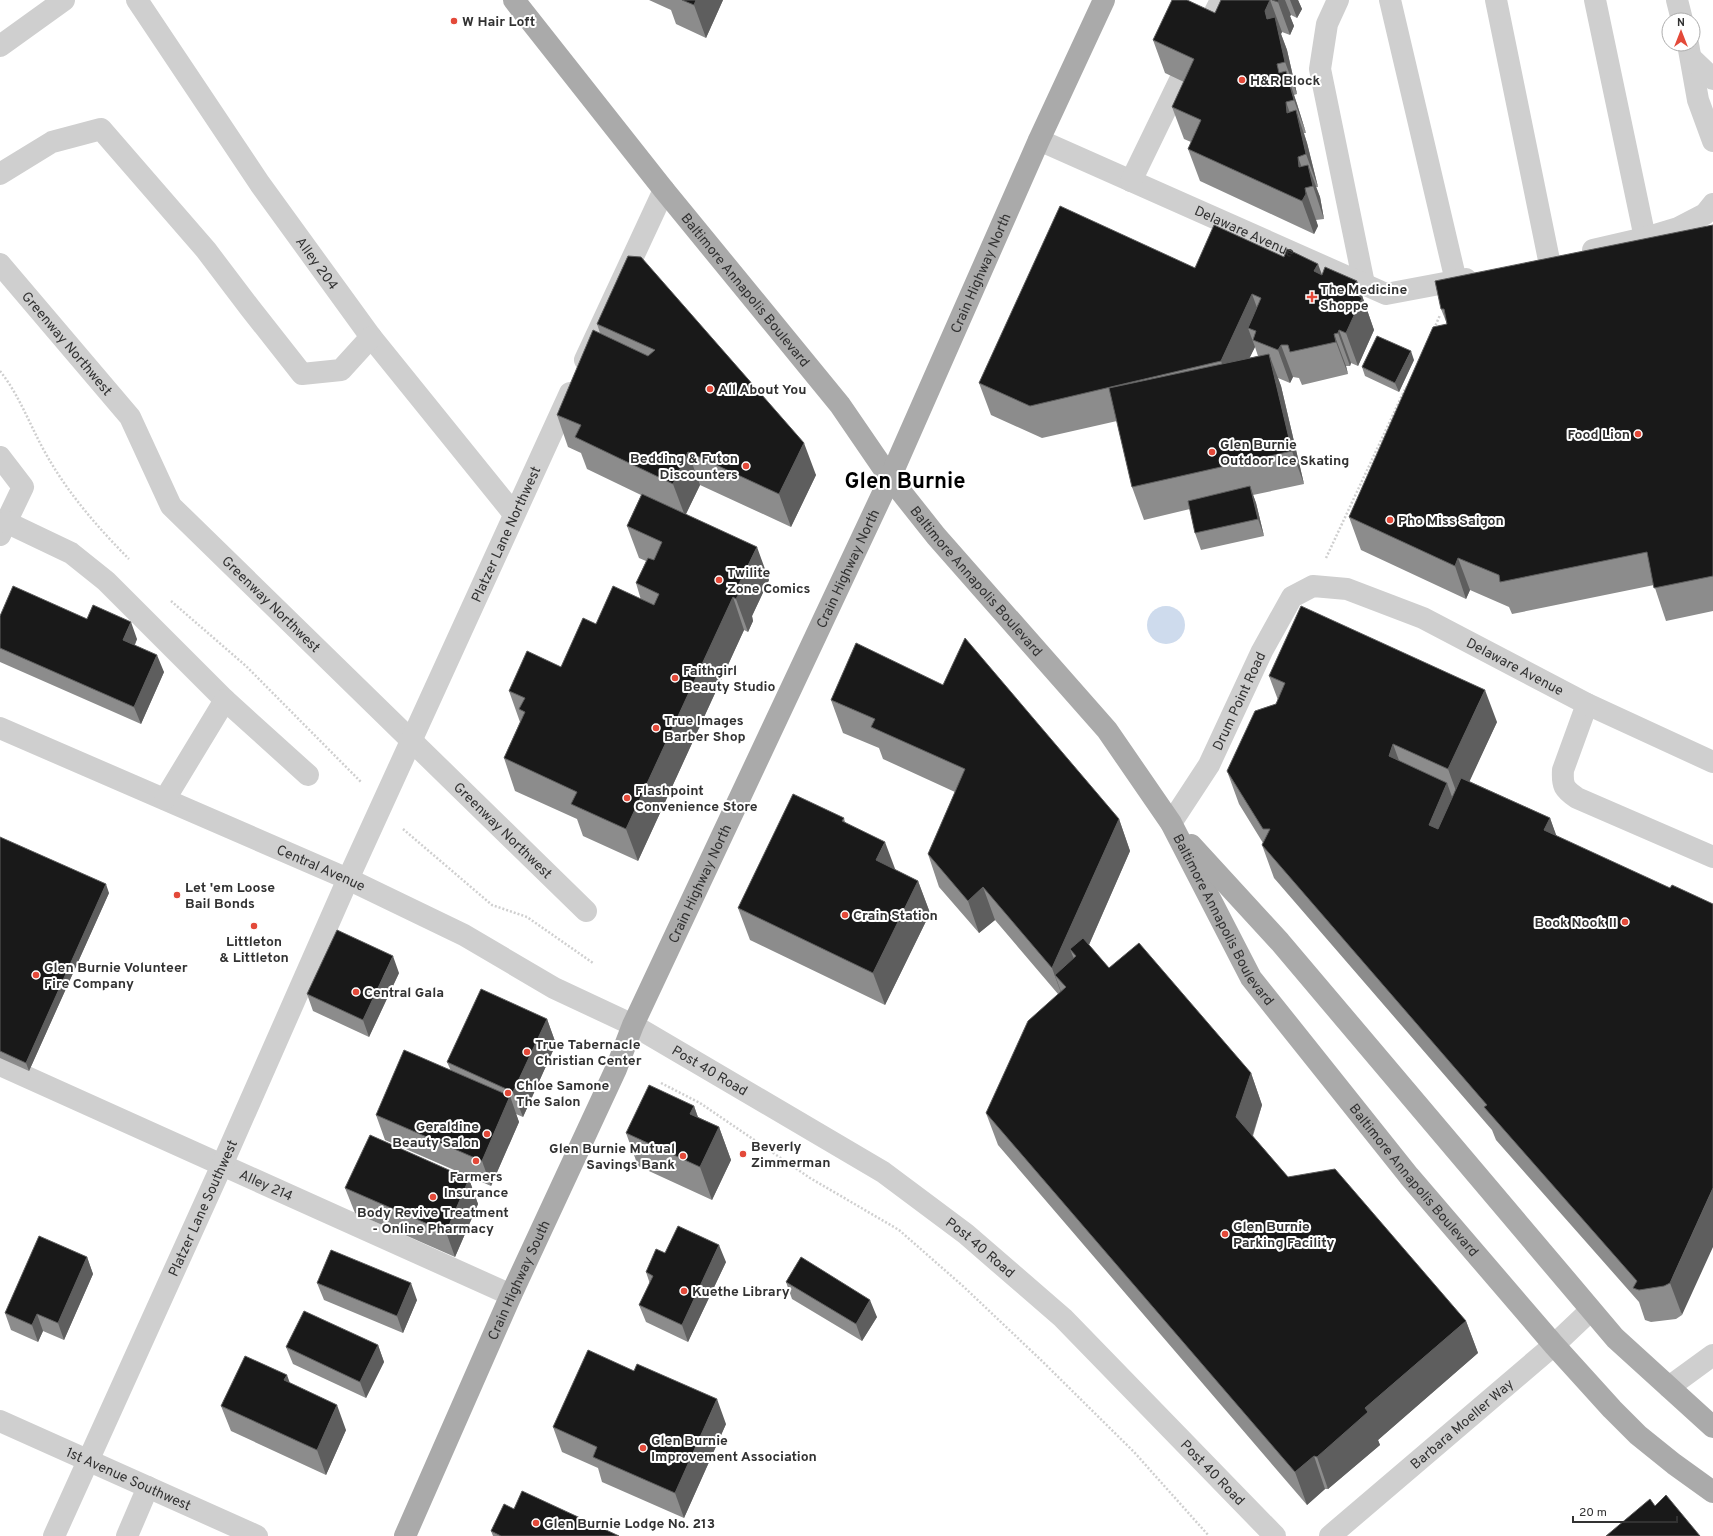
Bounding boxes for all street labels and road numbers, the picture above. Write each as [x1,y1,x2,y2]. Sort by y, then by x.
street label: Delaware Avenue [1191,203,1297,262]
street label: Baltimore Annapolis Boulevard [677,210,812,371]
street label: Crain Highway North [948,211,1016,336]
street label: Alley 204 [291,234,341,294]
street label: Greenway Northwest [17,289,115,400]
street label: Platzer Lane Northwest [469,464,545,605]
street label: Baltimore Annapolis Boulevard [906,503,1045,661]
street label: Crain Highway North [814,507,884,631]
street label: Greenway Northwest [217,553,323,657]
street label: Delaware Avenue [1463,635,1566,700]
street label: Drum Point Road [1210,649,1270,754]
street label: Greenway Northwest [449,779,555,883]
street label: Crain Highway North [666,822,736,946]
street label: Baltimore Annapolis Boulevard [1168,832,1277,1010]
street label: Central Avenue [273,842,367,896]
street label: Post 40 Road [668,1043,750,1100]
street label: Baltimore Annapolis Boulevard [1345,1101,1481,1261]
street label: Platzer Lane Southwest [166,1138,242,1280]
street label: Alley 214 [236,1167,295,1206]
street label: Post 40 Road [942,1215,1017,1282]
street label: Crain Highway South [485,1218,555,1343]
street label: Barbara Moeller Way [1408,1376,1518,1474]
street label: Post 40 Road [1176,1437,1248,1510]
street label: 1st Avenue Southwest [63,1445,193,1515]

